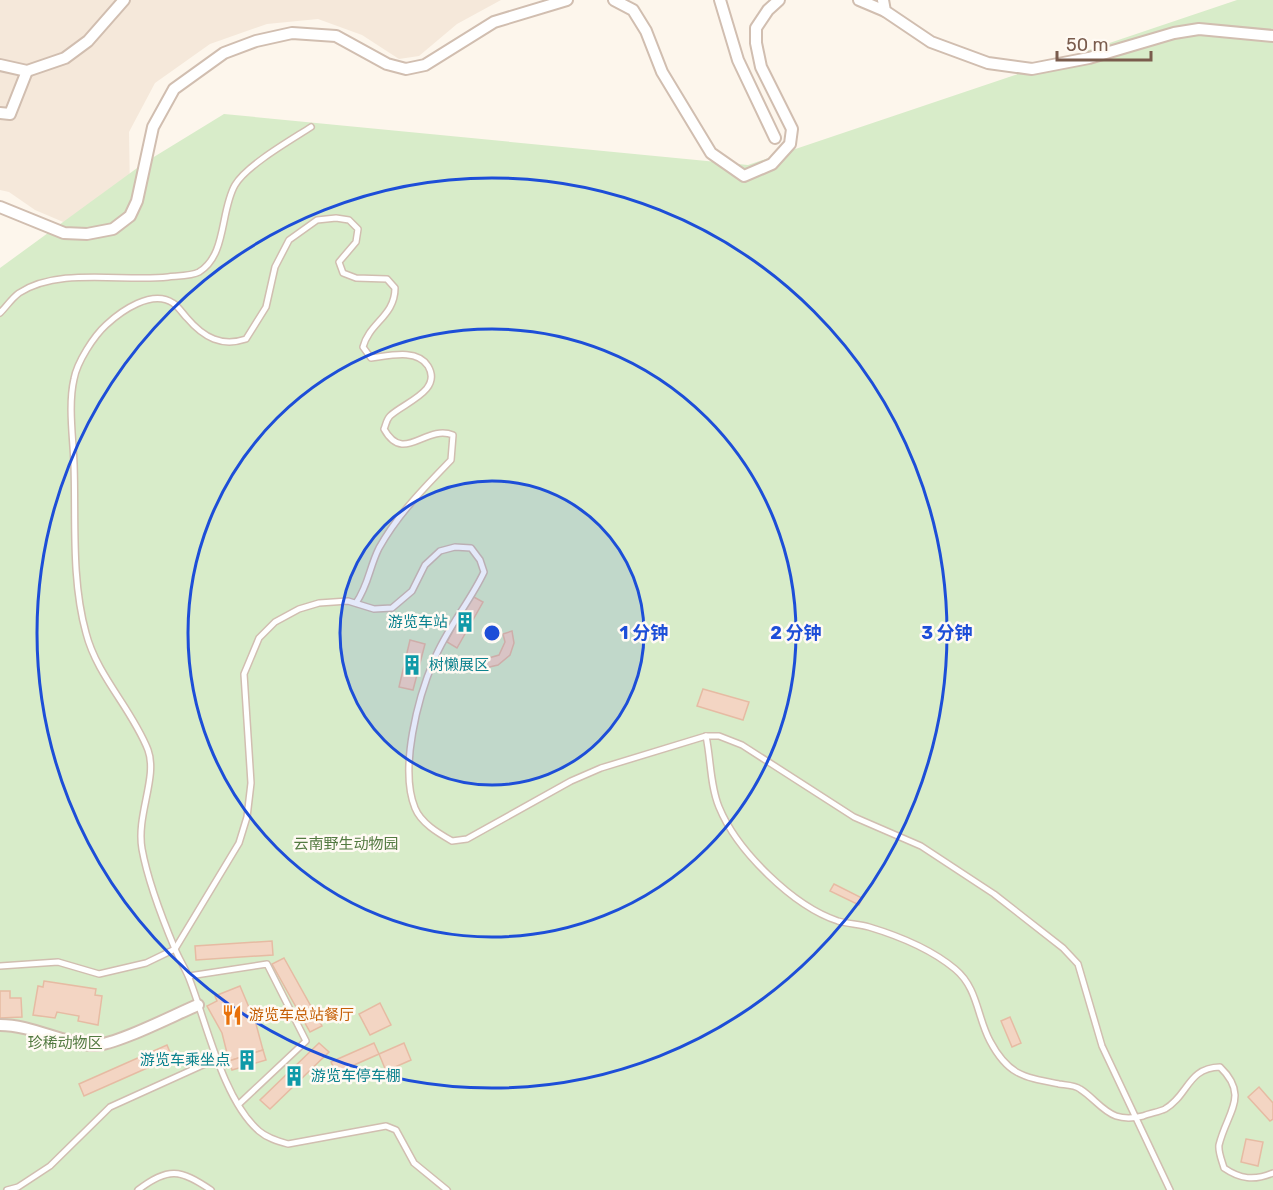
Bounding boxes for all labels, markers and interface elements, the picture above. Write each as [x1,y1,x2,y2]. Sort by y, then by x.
scale bar [1057,24,1152,62]
text: 50 m [1066,34,1109,56]
building icon: 游览车站 [453,610,477,634]
place label: 游览车站 [388,613,448,631]
text: 1 分钟 [620,622,668,644]
text: 2 分钟 [770,622,822,644]
text: 3 分钟 [921,622,973,644]
centre of rings [482,623,502,643]
building icon: 树懒展区 [400,653,424,677]
place label: 树懒展区 [429,656,489,674]
park label: 云南野生动物园 [293,835,399,853]
restaurant icon: 游览车总站餐厅 [220,1003,244,1027]
place label: 游览车总站餐厅 [249,1006,354,1024]
park label: 珍稀动物区 [27,1034,103,1052]
building icon: 游览车乘坐点 [235,1048,259,1072]
place label: 游览车乘坐点 [140,1051,230,1069]
building icon: 游览车停车棚 [282,1064,306,1088]
place label: 游览车停车棚 [311,1067,401,1085]

